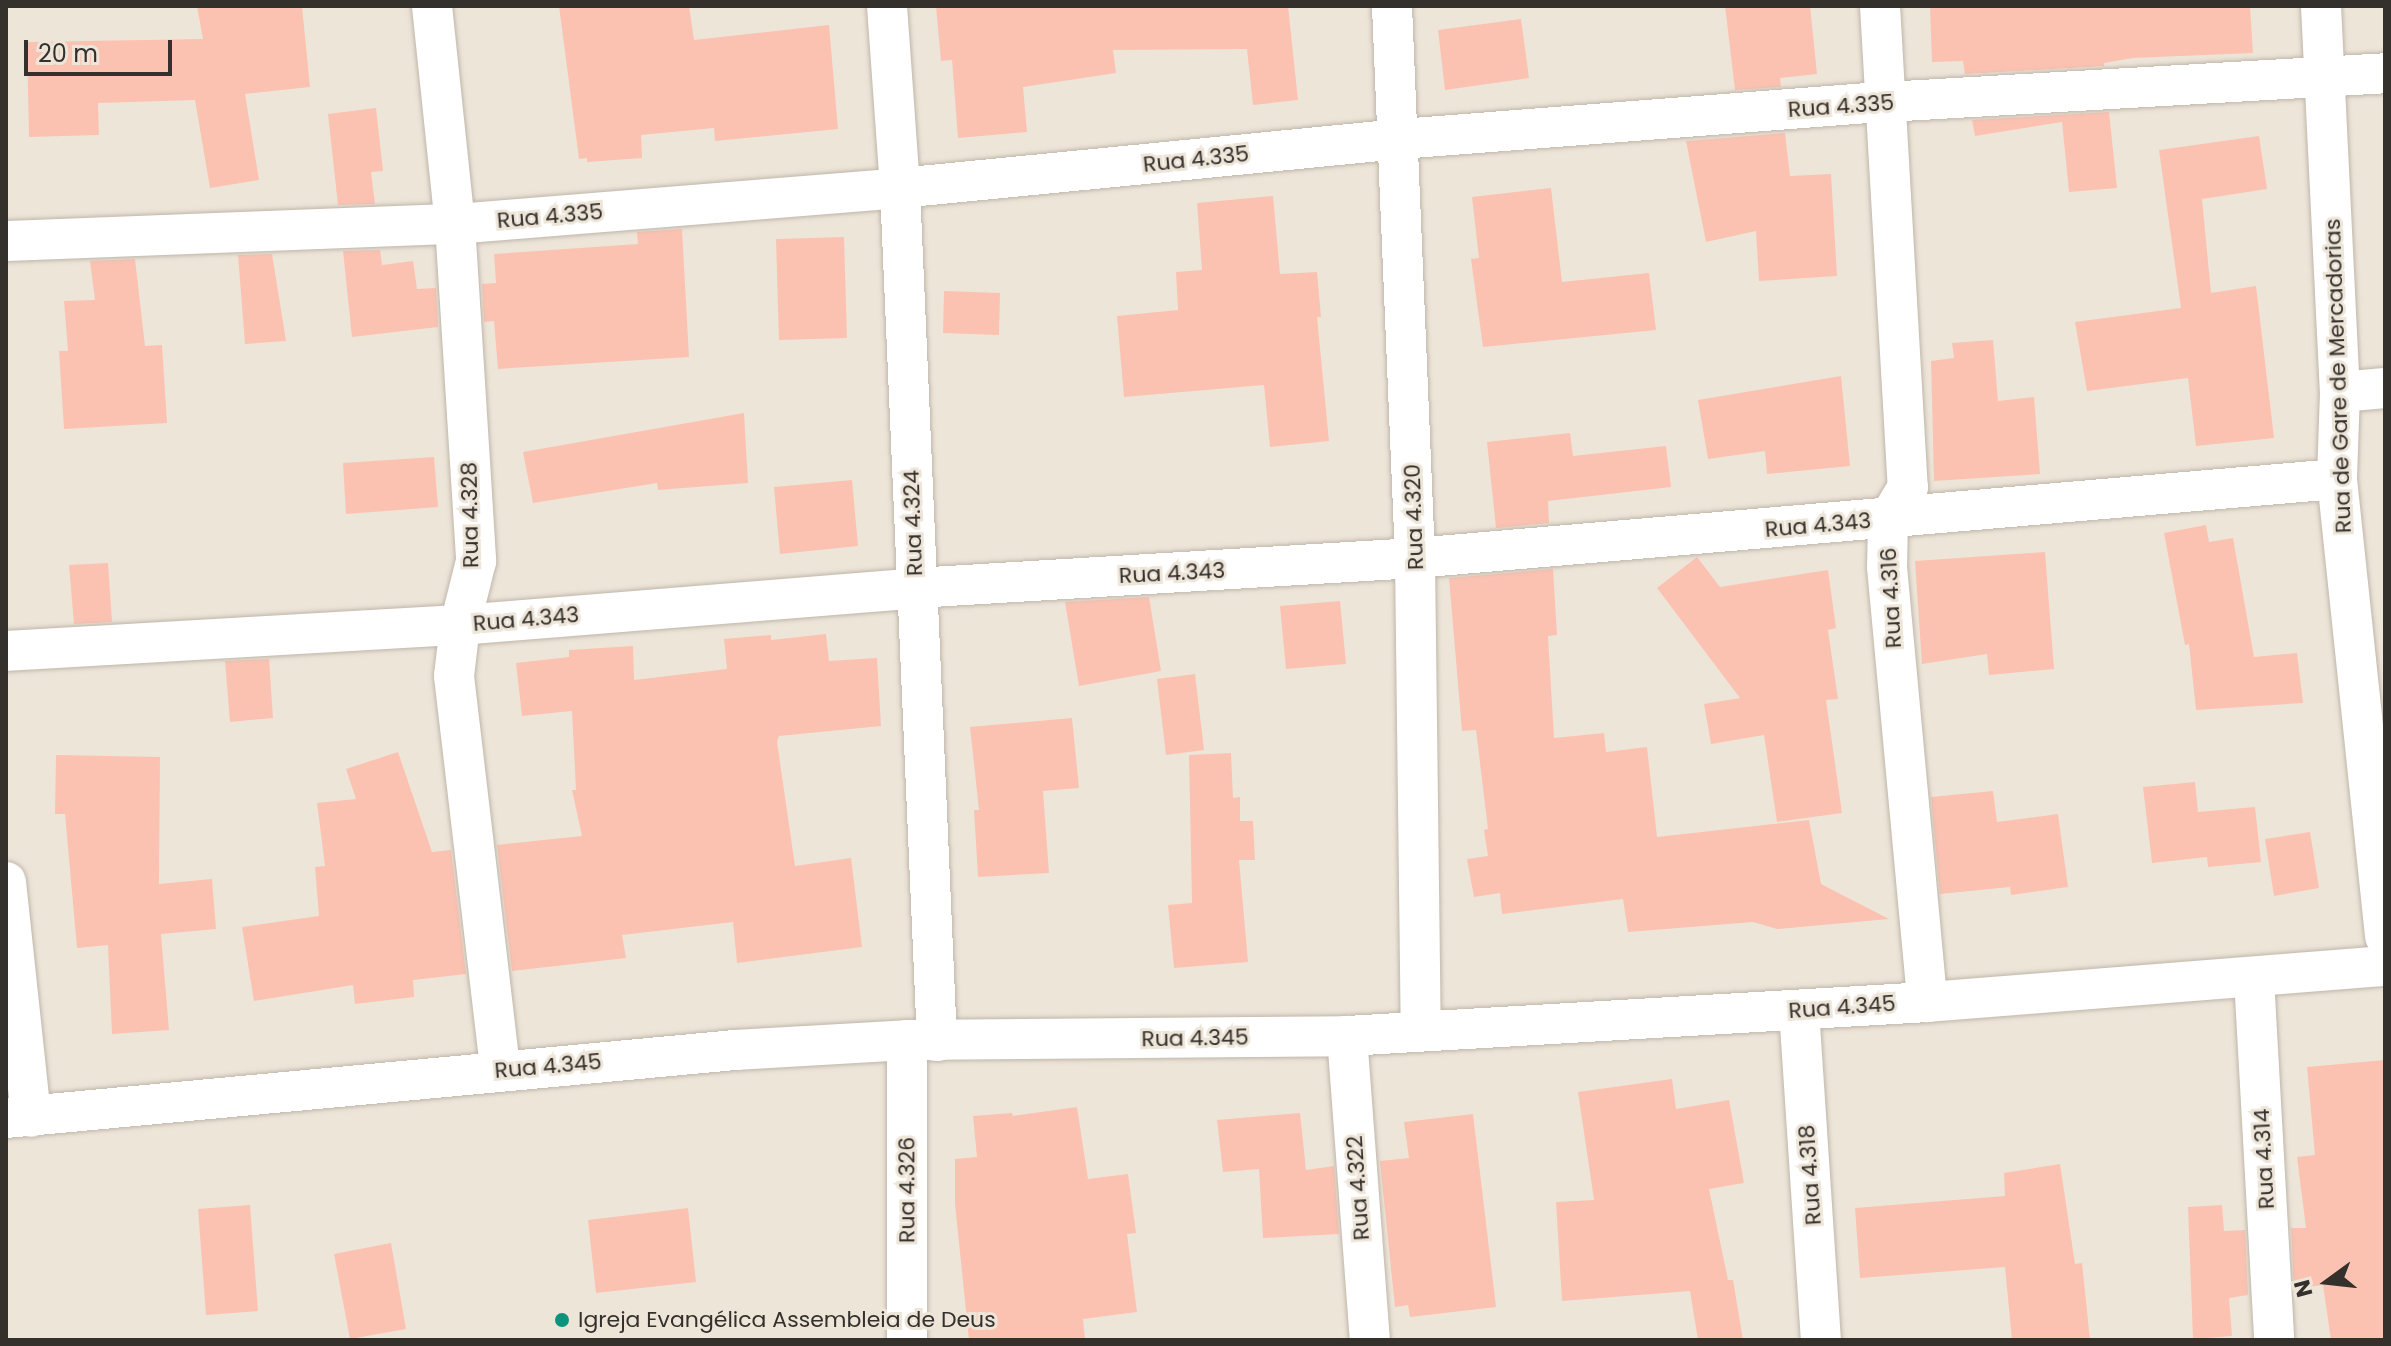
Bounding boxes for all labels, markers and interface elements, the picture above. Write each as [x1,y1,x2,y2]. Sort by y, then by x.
scale bar [28,24,176,74]
text: 20 m [38,37,98,70]
street label: Rua 4.335 [1787,89,1895,123]
street label: Rua 4.335 [1142,140,1250,178]
street label: Rua 4.335 [496,198,604,234]
street label: Rua de Gare de Mercadorias [2319,218,2357,534]
street label: Rua 4.328 [456,462,484,568]
street label: Rua 4.320 [1399,464,1429,570]
street label: Rua 4.324 [898,470,928,576]
street label: Rua 4.343 [1764,507,1872,543]
street label: Rua 4.316 [1875,547,1907,649]
street label: Rua 4.343 [1118,557,1226,589]
street label: Rua 4.343 [472,601,580,637]
street label: Rua 4.345 [1788,990,1896,1024]
street label: Rua 4.345 [1141,1024,1249,1052]
street label: Rua 4.345 [493,1048,603,1084]
street label: Rua 4.314 [2248,1108,2280,1210]
street label: Rua 4.318 [1793,1124,1827,1226]
street label: Rua 4.322 [1341,1135,1375,1241]
street label: Rua 4.326 [894,1137,920,1243]
north arrow [2287,1242,2367,1322]
text: N [2286,1276,2320,1300]
place label: Igreja Evangélica Assembleia de Deus [578,1307,996,1333]
marker: Igreja Evangélica Assembleia de Deus [553,1311,571,1329]

